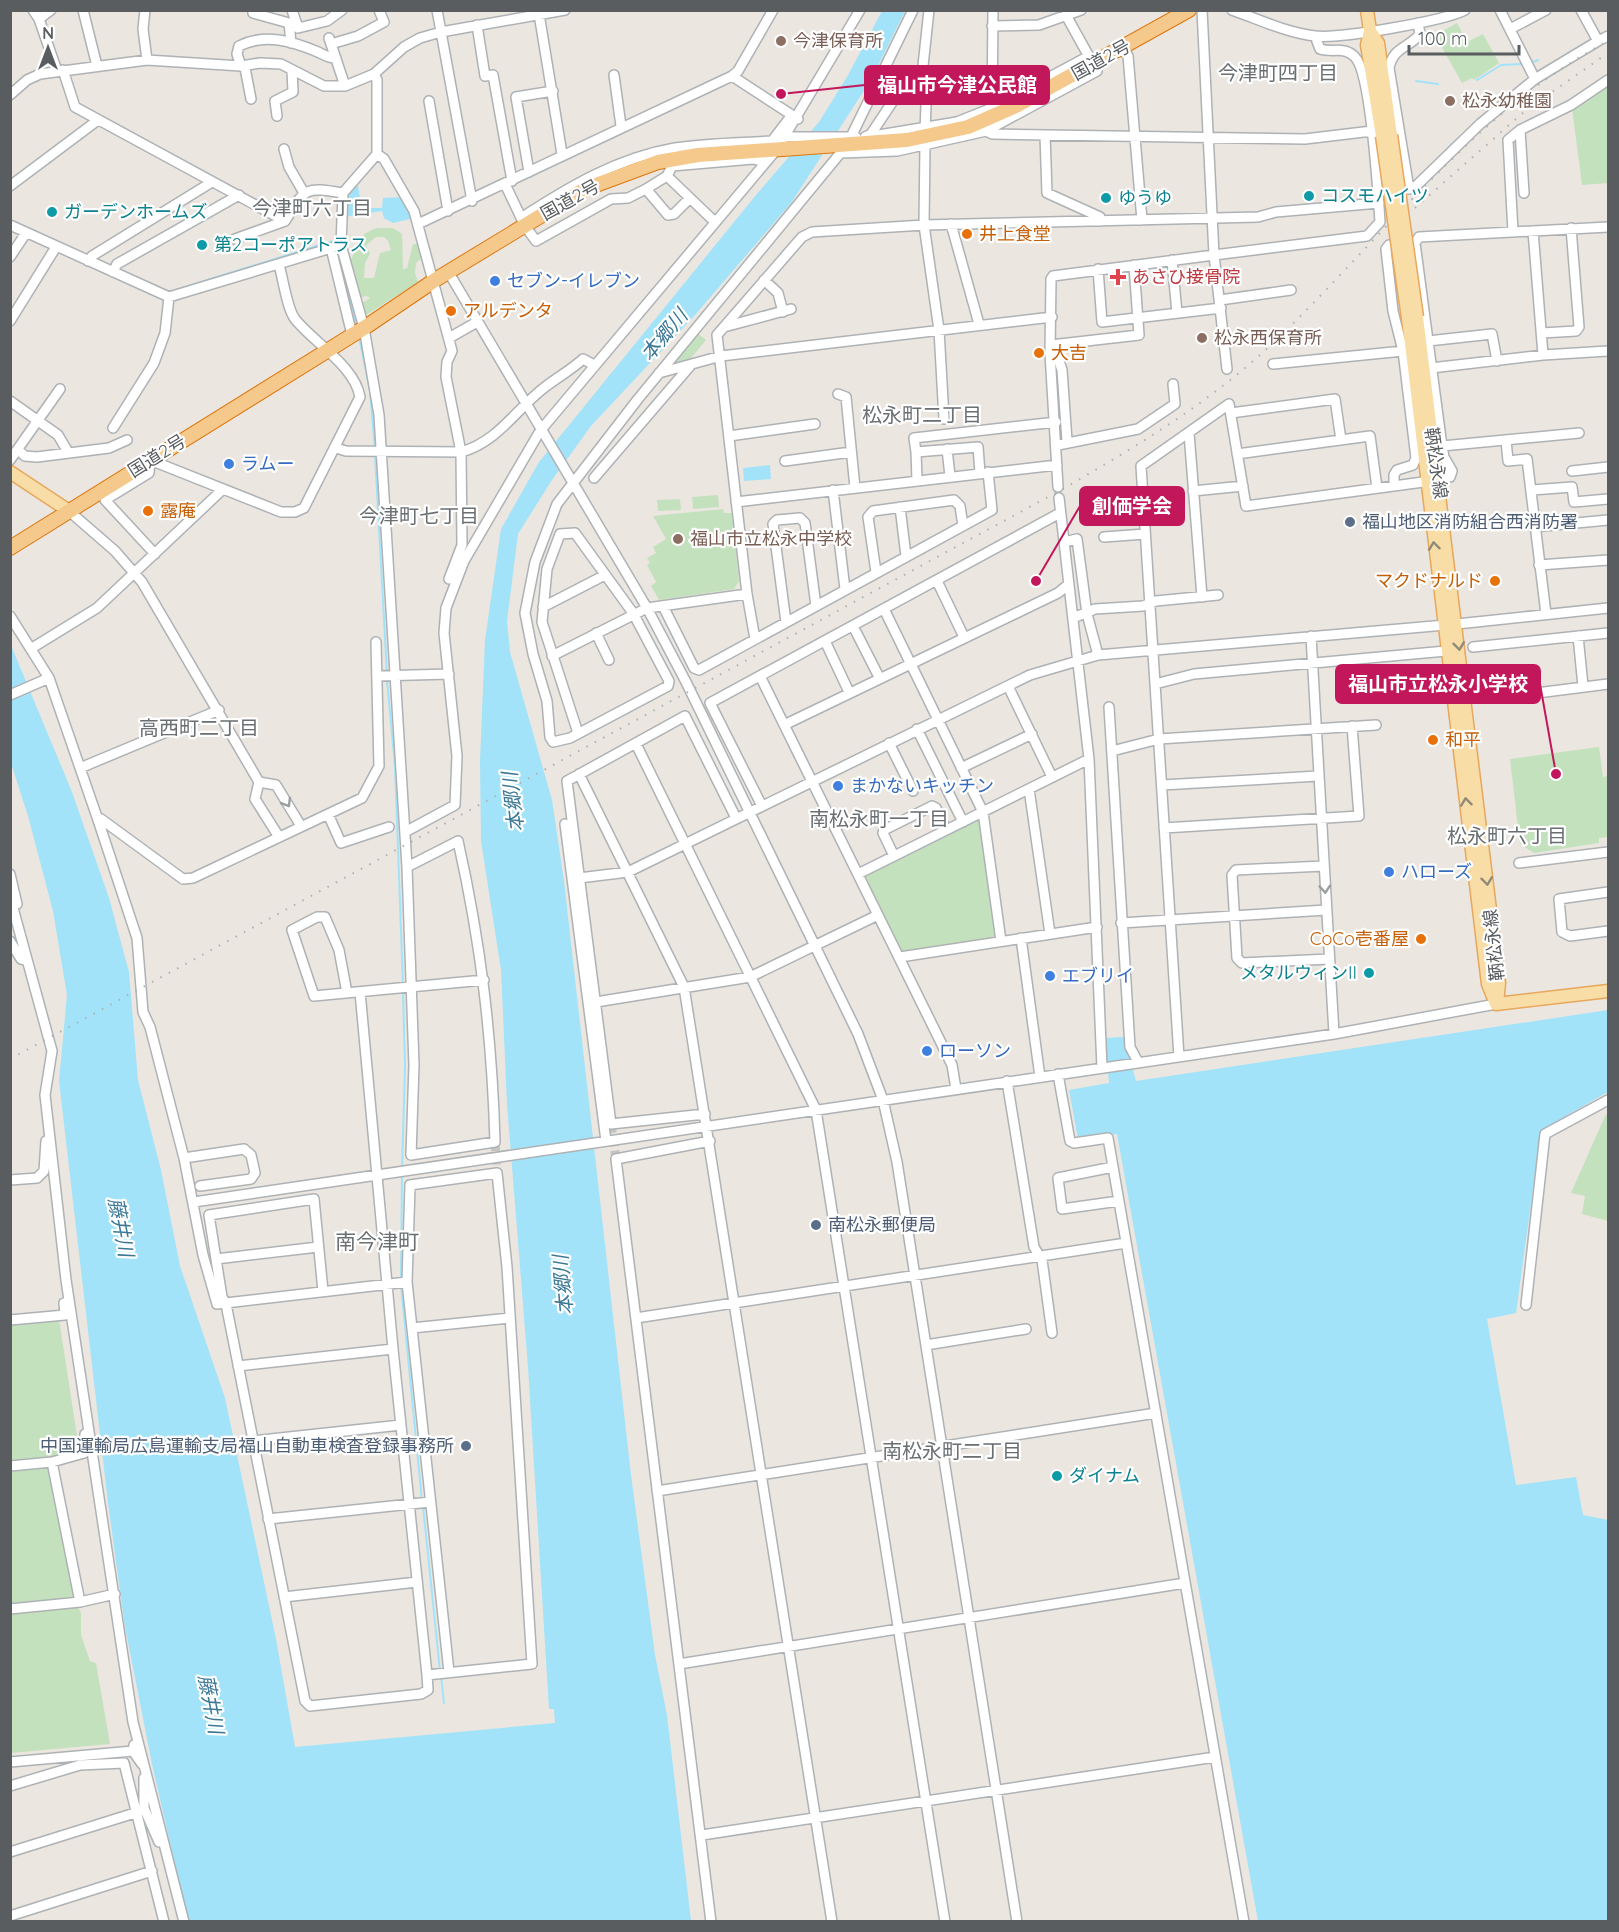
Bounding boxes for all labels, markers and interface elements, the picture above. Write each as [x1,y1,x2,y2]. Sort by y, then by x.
north arrow [18,18,78,78]
scale bar [1409,18,1518,56]
text: N [42,23,54,43]
text: 100 m [1418,27,1467,50]
place label: 今津保育所 [793,29,883,52]
marker: 今津保育所 [774,34,788,48]
street label: 国道2号 [1067,34,1134,85]
district label: 今津町四丁目 [1218,60,1338,85]
callout: 福山市今津公民館 [865,66,1049,104]
text: 福山市今津公民館 [877,72,1037,97]
place label: 松永幼稚園 [1462,89,1552,112]
marker: 松永幼稚園 [1443,94,1457,108]
street label: 国道2号 [536,174,603,225]
place label: コスモハイツ [1321,184,1429,207]
place label: ゆうゆ [1118,186,1172,209]
marker: コスモハイツ [1302,189,1316,203]
marker: ゆうゆ [1099,191,1113,205]
district label: 今津町六丁目 [252,195,372,220]
place label: ガーデンホームズ [64,200,207,223]
marker: ガーデンホームズ [45,205,59,219]
place label: 井上食堂 [979,222,1051,245]
marker: 井上食堂 [960,227,974,241]
place label: 第2コーポアトラス [214,233,368,256]
marker: 第2コーポアトラス [195,238,209,252]
place label: あさひ接骨院 [1132,265,1240,288]
marker: あさひ接骨院 [1109,268,1127,286]
place label: セブン-イレブン [507,269,640,292]
marker: セブン-イレブン [488,274,502,288]
place label: アルデンタ [463,299,553,322]
water label: 本郷川 [635,302,694,366]
marker: アルデンタ [444,304,458,318]
place label: 松永西保育所 [1214,326,1322,349]
marker: 松永西保育所 [1195,331,1209,345]
place label: 大吉 [1051,341,1087,364]
marker: 大吉 [1032,346,1046,360]
district label: 松永町二丁目 [862,402,982,427]
street label: 鞆松永線 [1420,426,1453,500]
street label: 国道2号 [124,429,190,482]
place label: ラムー [241,452,294,475]
marker: ラムー [222,457,236,471]
callout: 創価学会 [1080,487,1184,525]
text: 創価学会 [1092,493,1172,518]
place label: 露庵 [160,499,196,522]
district label: 今津町七丁目 [359,503,479,528]
marker: 露庵 [141,504,155,518]
place label: 福山地区消防組合西消防署 [1362,510,1578,533]
marker: 福山地区消防組合西消防署 [1343,515,1357,529]
place label: 福山市立松永中学校 [690,527,852,550]
marker: 福山市立松永中学校 [671,532,685,546]
one-way arrow [1428,541,1441,551]
place label: マクドナルド [1375,569,1483,592]
marker: マクドナルド [1488,574,1502,588]
one-way arrow [1452,641,1465,650]
callout: 福山市立松永小学校 [1336,665,1540,703]
text: 福山市立松永小学校 [1348,671,1528,696]
district label: 高西町二丁目 [139,715,259,740]
place label: 和平 [1445,728,1481,751]
marker: 和平 [1426,733,1440,747]
water label: 本郷川 [496,769,529,833]
place label: まかないキッチン [850,774,994,797]
marker: まかないキッチン [831,779,845,793]
one-way arrow [279,797,291,807]
one-way arrow [1460,797,1472,807]
district label: 南松永町一丁目 [809,806,949,831]
district label: 松永町六丁目 [1447,823,1567,848]
place label: ハローズ [1401,860,1472,883]
marker: ハローズ [1382,865,1396,879]
one-way arrow [1480,877,1493,886]
one-way arrow [1318,885,1331,894]
street label: 鞆松永線 [1478,908,1509,982]
place label: CoCo壱番屋 [1310,927,1409,950]
marker: CoCo壱番屋 [1414,932,1428,946]
place label: メタルウィンII [1240,961,1357,984]
place label: エブリイ [1062,964,1134,987]
marker: メタルウィンII [1362,966,1376,980]
marker: エブリイ [1043,969,1057,983]
place label: ローソン [939,1039,1011,1062]
marker: ローソン [920,1044,934,1058]
water label: 藤井川 [103,1195,140,1261]
place label: 南松永郵便局 [828,1213,936,1236]
marker: 南松永郵便局 [809,1218,823,1232]
district label: 南今津町 [335,1228,419,1254]
water label: 本郷川 [547,1252,578,1316]
place label: 中国運輸局広島運輸支局福山自動車検査登録事務所 [40,1434,454,1457]
district label: 南松永町二丁目 [882,1438,1022,1463]
marker: 中国運輸局広島運輸支局福山自動車検査登録事務所 [459,1439,473,1453]
place label: ダイナム [1069,1464,1140,1487]
marker: ダイナム [1050,1469,1064,1483]
water label: 藤井川 [193,1672,230,1738]

